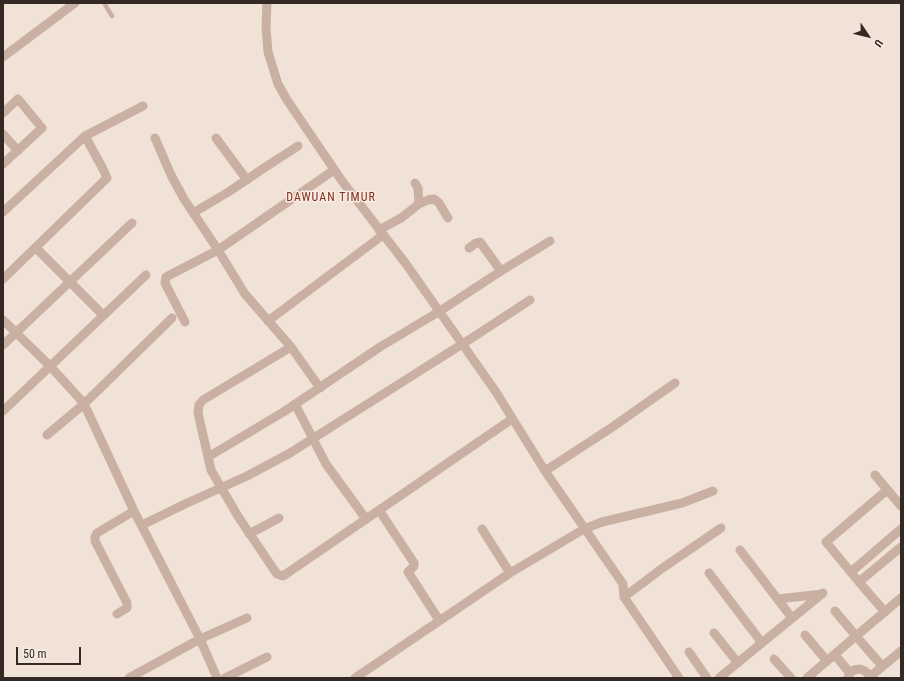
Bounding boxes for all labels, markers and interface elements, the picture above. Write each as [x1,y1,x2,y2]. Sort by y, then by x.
north arrow [848,16,888,56]
text: U [871,37,885,49]
district label: DAWUAN TIMUR [286,191,376,205]
scale bar [18,639,83,665]
text: 50 m [23,647,47,661]

